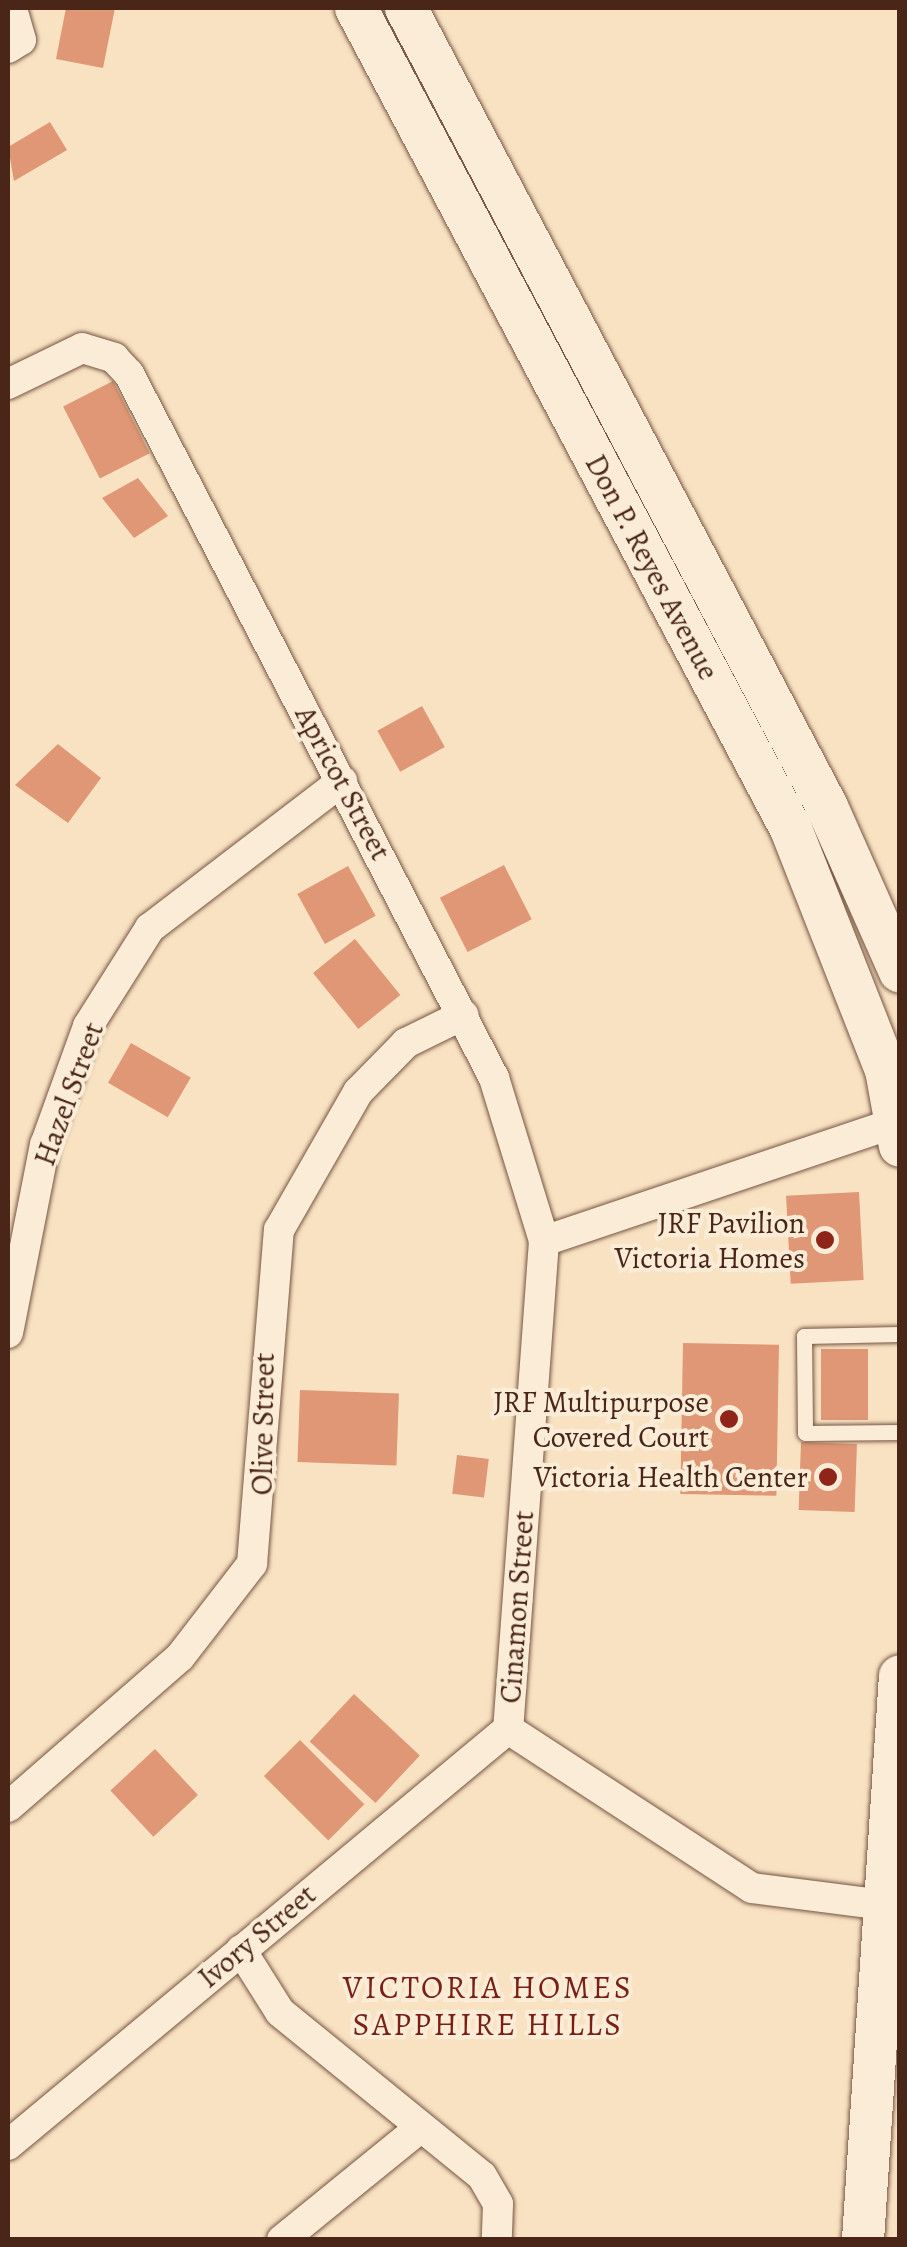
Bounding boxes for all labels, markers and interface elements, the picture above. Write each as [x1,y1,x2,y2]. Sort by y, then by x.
street label: Don P. Reyes Avenue [577,448,727,686]
street label: Apricot Street [287,700,399,866]
street label: Hazel Street [26,1017,112,1171]
place label: JRF Pavilion Victoria Homes [615,1205,805,1276]
marker: JRF Pavilion Victoria Homes [814,1229,836,1251]
street label: Olive Street [244,1352,282,1496]
place label: JRF Multipurpose Covered Court [493,1384,709,1454]
marker: JRF Multipurpose Covered Court [718,1408,740,1430]
place label: Victoria Health Center [534,1459,808,1495]
marker: Victoria Health Center [817,1466,839,1488]
street label: Cinamon Street [492,1509,542,1705]
street label: Ivory Street [191,1876,323,1996]
district label: VICTORIA HOMES SAPPHIRE HILLS [343,1969,633,2044]

